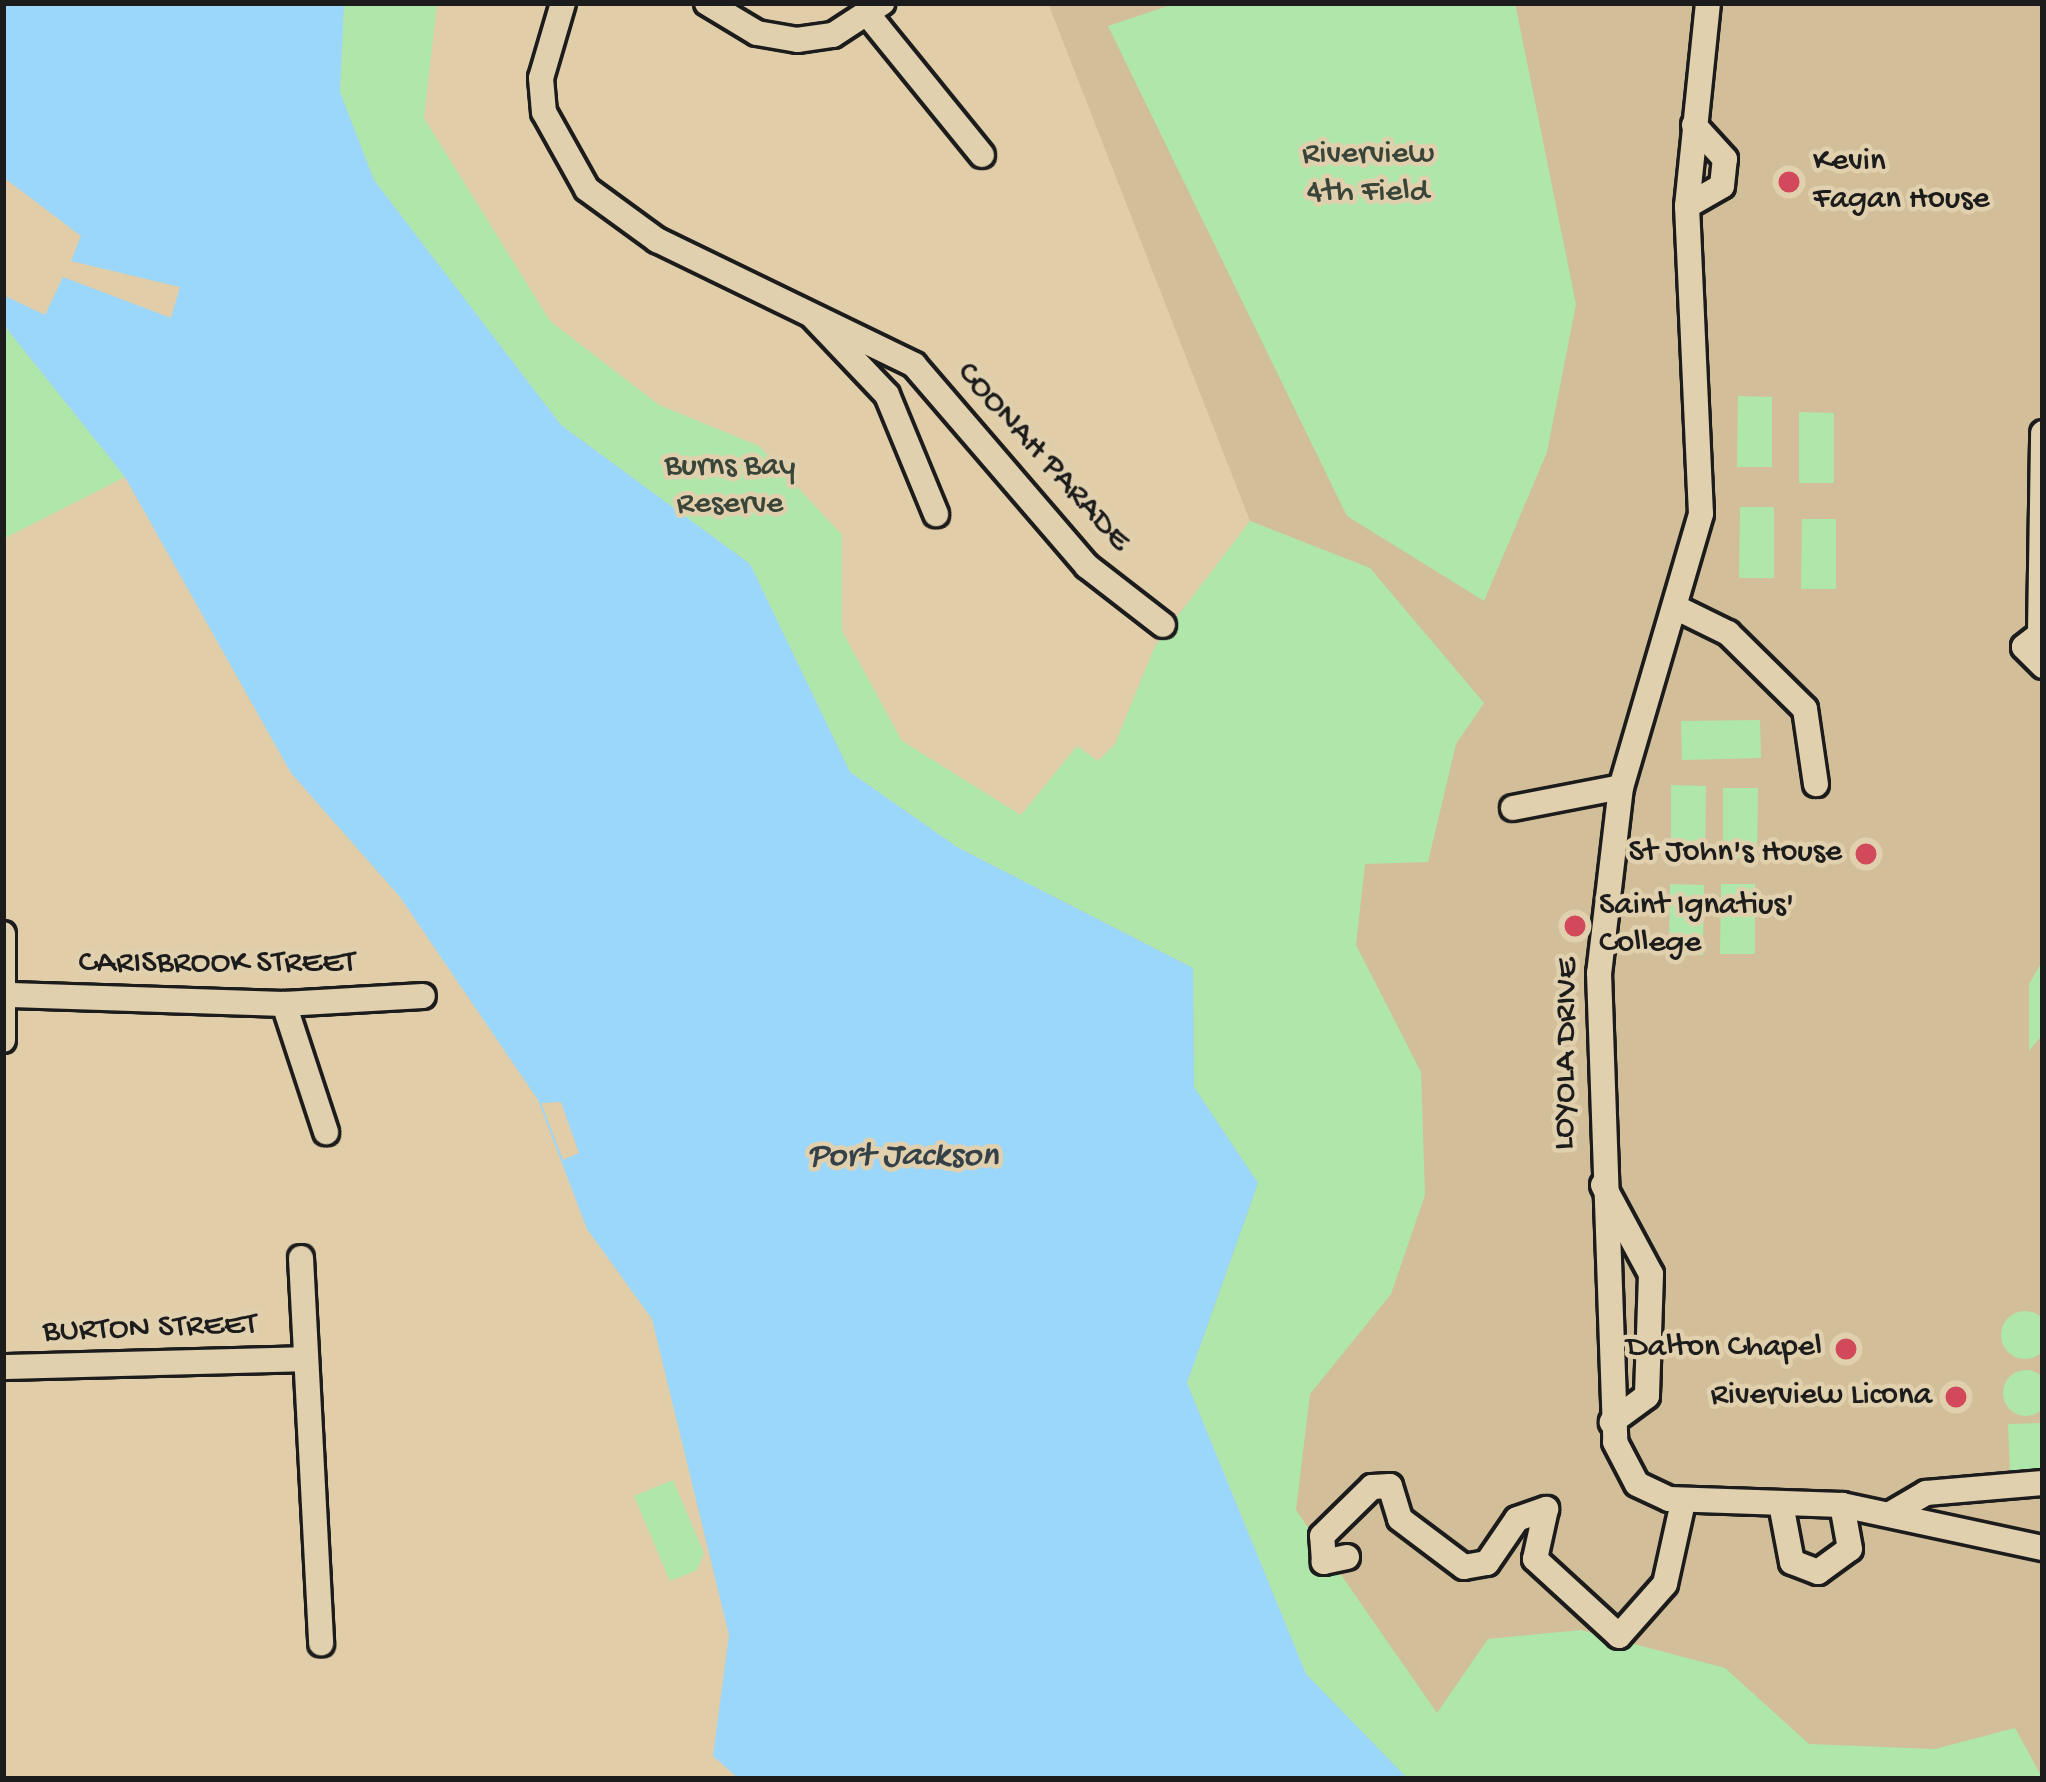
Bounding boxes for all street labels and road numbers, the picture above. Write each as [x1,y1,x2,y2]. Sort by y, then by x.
street label: COONAH PARADE [946,355,1138,561]
street label: CARISBROOK STREET [79,945,355,985]
street label: LOYOLA DRIVE [1547,958,1589,1150]
street label: BURTON STREET [42,1306,258,1354]

